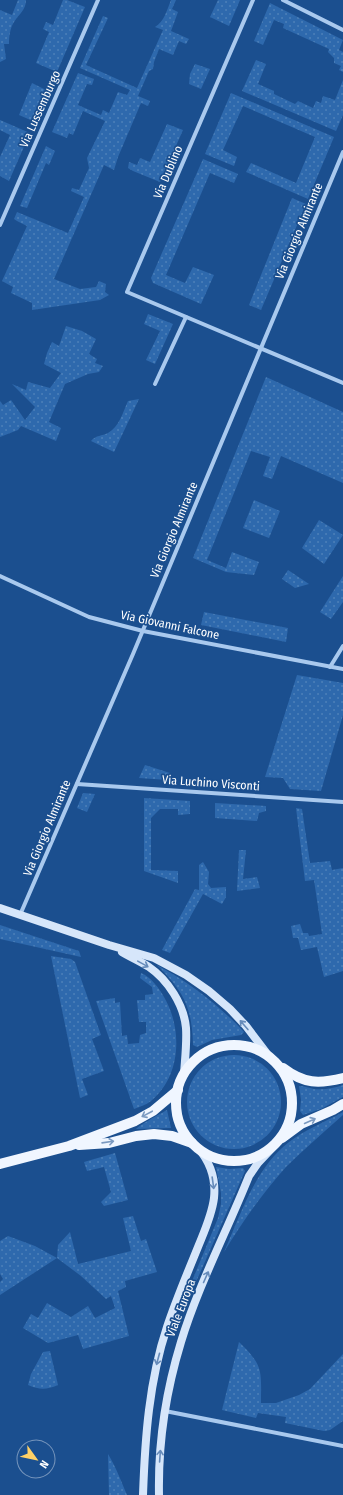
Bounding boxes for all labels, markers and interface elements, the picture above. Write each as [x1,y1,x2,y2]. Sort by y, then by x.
street label: Via Lussemburgo [17,68,63,150]
street label: Via Dublino [151,143,185,201]
street label: Via Giorgio Almirante [272,181,326,281]
street label: Via Giorgio Almirante [147,480,201,580]
street label: Via Giovanni Falcone [119,608,221,642]
street label: Via Luchino Visconti [162,773,260,793]
street label: Via Giorgio Almirante [20,778,74,878]
one-way arrow [137,960,149,968]
one-way arrow [240,1020,249,1030]
one-way arrow [142,1111,154,1118]
one-way arrow [303,1116,315,1124]
one-way arrow [101,1138,114,1146]
one-way arrow [209,1176,217,1189]
one-way arrow [203,1271,210,1283]
street label: Viale Europa [164,1277,198,1339]
one-way arrow [154,1352,162,1365]
north arrow [16,1439,56,1479]
one-way arrow [157,1450,164,1463]
text: N [37,1458,51,1470]

